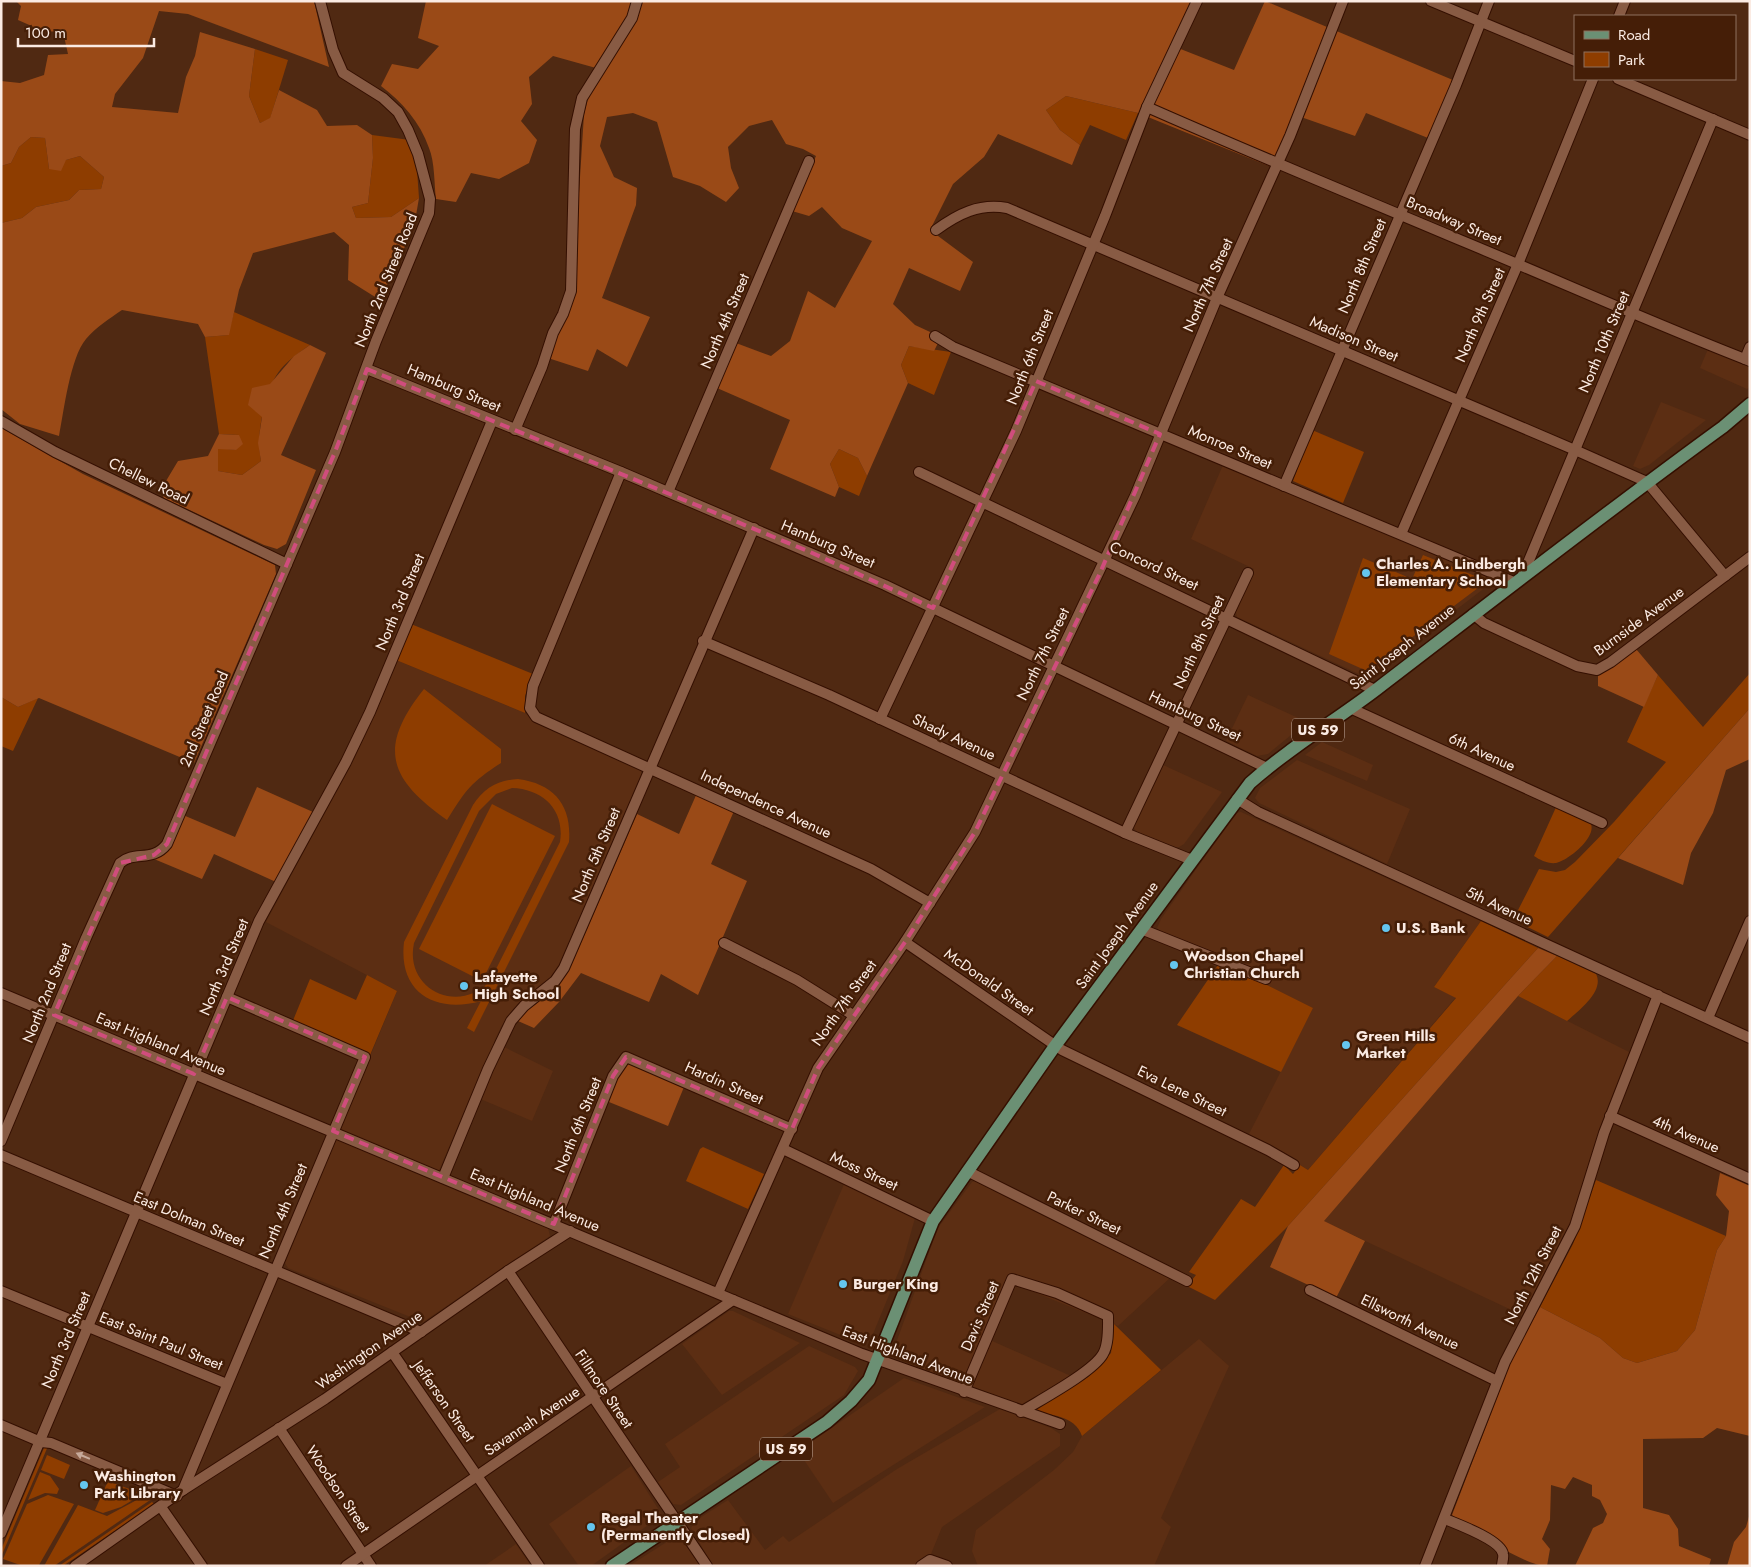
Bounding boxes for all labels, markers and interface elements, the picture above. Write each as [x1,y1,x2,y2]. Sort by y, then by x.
scale bar [18,15,154,47]
legend [1574,15,1736,80]
text: 100 m [25,22,66,44]
text: Road [1618,24,1650,46]
text: Park [1618,49,1645,71]
street label: Broadway Street [1403,191,1505,251]
street label: North 2nd Street Road [349,210,423,350]
street label: North 8th Street [1332,215,1392,317]
street label: North 7th Street [1177,234,1239,335]
street label: North 9th Street [1449,264,1511,366]
street label: North 4th Street [695,270,755,372]
street label: North 10th Street [1573,287,1635,396]
street label: North 6th Street [1001,306,1059,408]
street label: Madison Street [1306,310,1402,368]
street label: Hamburg Street [404,358,505,418]
street label: Monroe Street [1185,419,1276,475]
street label: Chellew Road [105,452,193,510]
street label: Hamburg Street [778,514,879,574]
street label: Concord Street [1106,536,1202,596]
street label: North 3rd Street [370,550,430,654]
place label: Charles A. Lindbergh Elementary School [1376,553,1526,592]
marker: Charles A. Lindbergh Elementary School [1360,567,1372,579]
street label: Burnside Avenue [1589,581,1689,661]
street label: North 8th Street [1168,591,1230,692]
street label: Saint Joseph Avenue [1345,599,1460,695]
street label: North 7th Street [1011,604,1075,704]
street label: 2nd Street Road [174,668,234,770]
street label: Hamburg Street [1145,685,1245,747]
street label: Shady Avenue [909,708,1000,766]
road number: US 59 [1292,718,1344,742]
street label: 6th Avenue [1445,727,1519,777]
street label: Independence Avenue [697,764,835,844]
street label: North 5th Street [566,804,626,906]
street label: Saint Joseph Avenue [1070,876,1164,993]
street label: 5th Avenue [1462,881,1536,931]
street label: North 3rd Street [194,915,254,1019]
place label: U.S. Bank [1396,917,1466,939]
marker: U.S. Bank [1380,922,1392,934]
street label: North 2nd Street [17,939,77,1046]
street label: McDonald Street [940,943,1039,1021]
place label: Woodson Chapel Christian Church [1184,945,1304,984]
street label: North 7th Street [806,955,882,1051]
marker: Woodson Chapel Christian Church [1168,959,1180,971]
place label: Lafayette High School [474,966,559,1005]
marker: Lafayette High School [458,980,470,992]
street label: East Highland Avenue [93,1007,230,1081]
place label: Green Hills Market [1356,1025,1435,1064]
marker: Green Hills Market [1340,1039,1352,1051]
street label: Hardin Street [681,1056,767,1110]
street label: Eva Lene Street [1134,1060,1231,1122]
street label: North 6th Street [549,1074,607,1176]
street label: 4th Avenue [1649,1109,1723,1159]
street label: Moss Street [826,1146,902,1197]
street label: North 4th Street [253,1160,313,1262]
street label: East Highland Avenue [467,1163,604,1237]
street label: East Dolman Street [130,1186,248,1252]
street label: Parker Street [1043,1186,1125,1241]
street label: North 12th Street [1499,1222,1567,1328]
place label: Burger King [853,1273,938,1295]
street label: Davis Street [955,1277,1005,1354]
marker: Burger King [837,1278,849,1290]
street label: North 3rd Street [36,1288,96,1392]
street label: Ellsworth Avenue [1357,1289,1463,1355]
street label: Washington Avenue [311,1305,427,1395]
street label: East Saint Paul Street [96,1306,226,1376]
street label: East Highland Avenue [839,1320,977,1390]
street label: Fillmore Street [569,1345,639,1433]
street label: Jefferson Street [407,1354,481,1447]
street label: Savannah Avenue [480,1381,584,1461]
road number: US 59 [760,1438,812,1460]
street label: Woodson Street [301,1441,376,1537]
one-way arrow [76,1452,90,1460]
place label: Washington Park Library [94,1465,180,1504]
marker: Washington Park Library [78,1479,90,1491]
place label: Regal Theater (Permanently Closed) [601,1507,750,1546]
marker: Regal Theater (Permanently Closed) [585,1521,597,1533]

